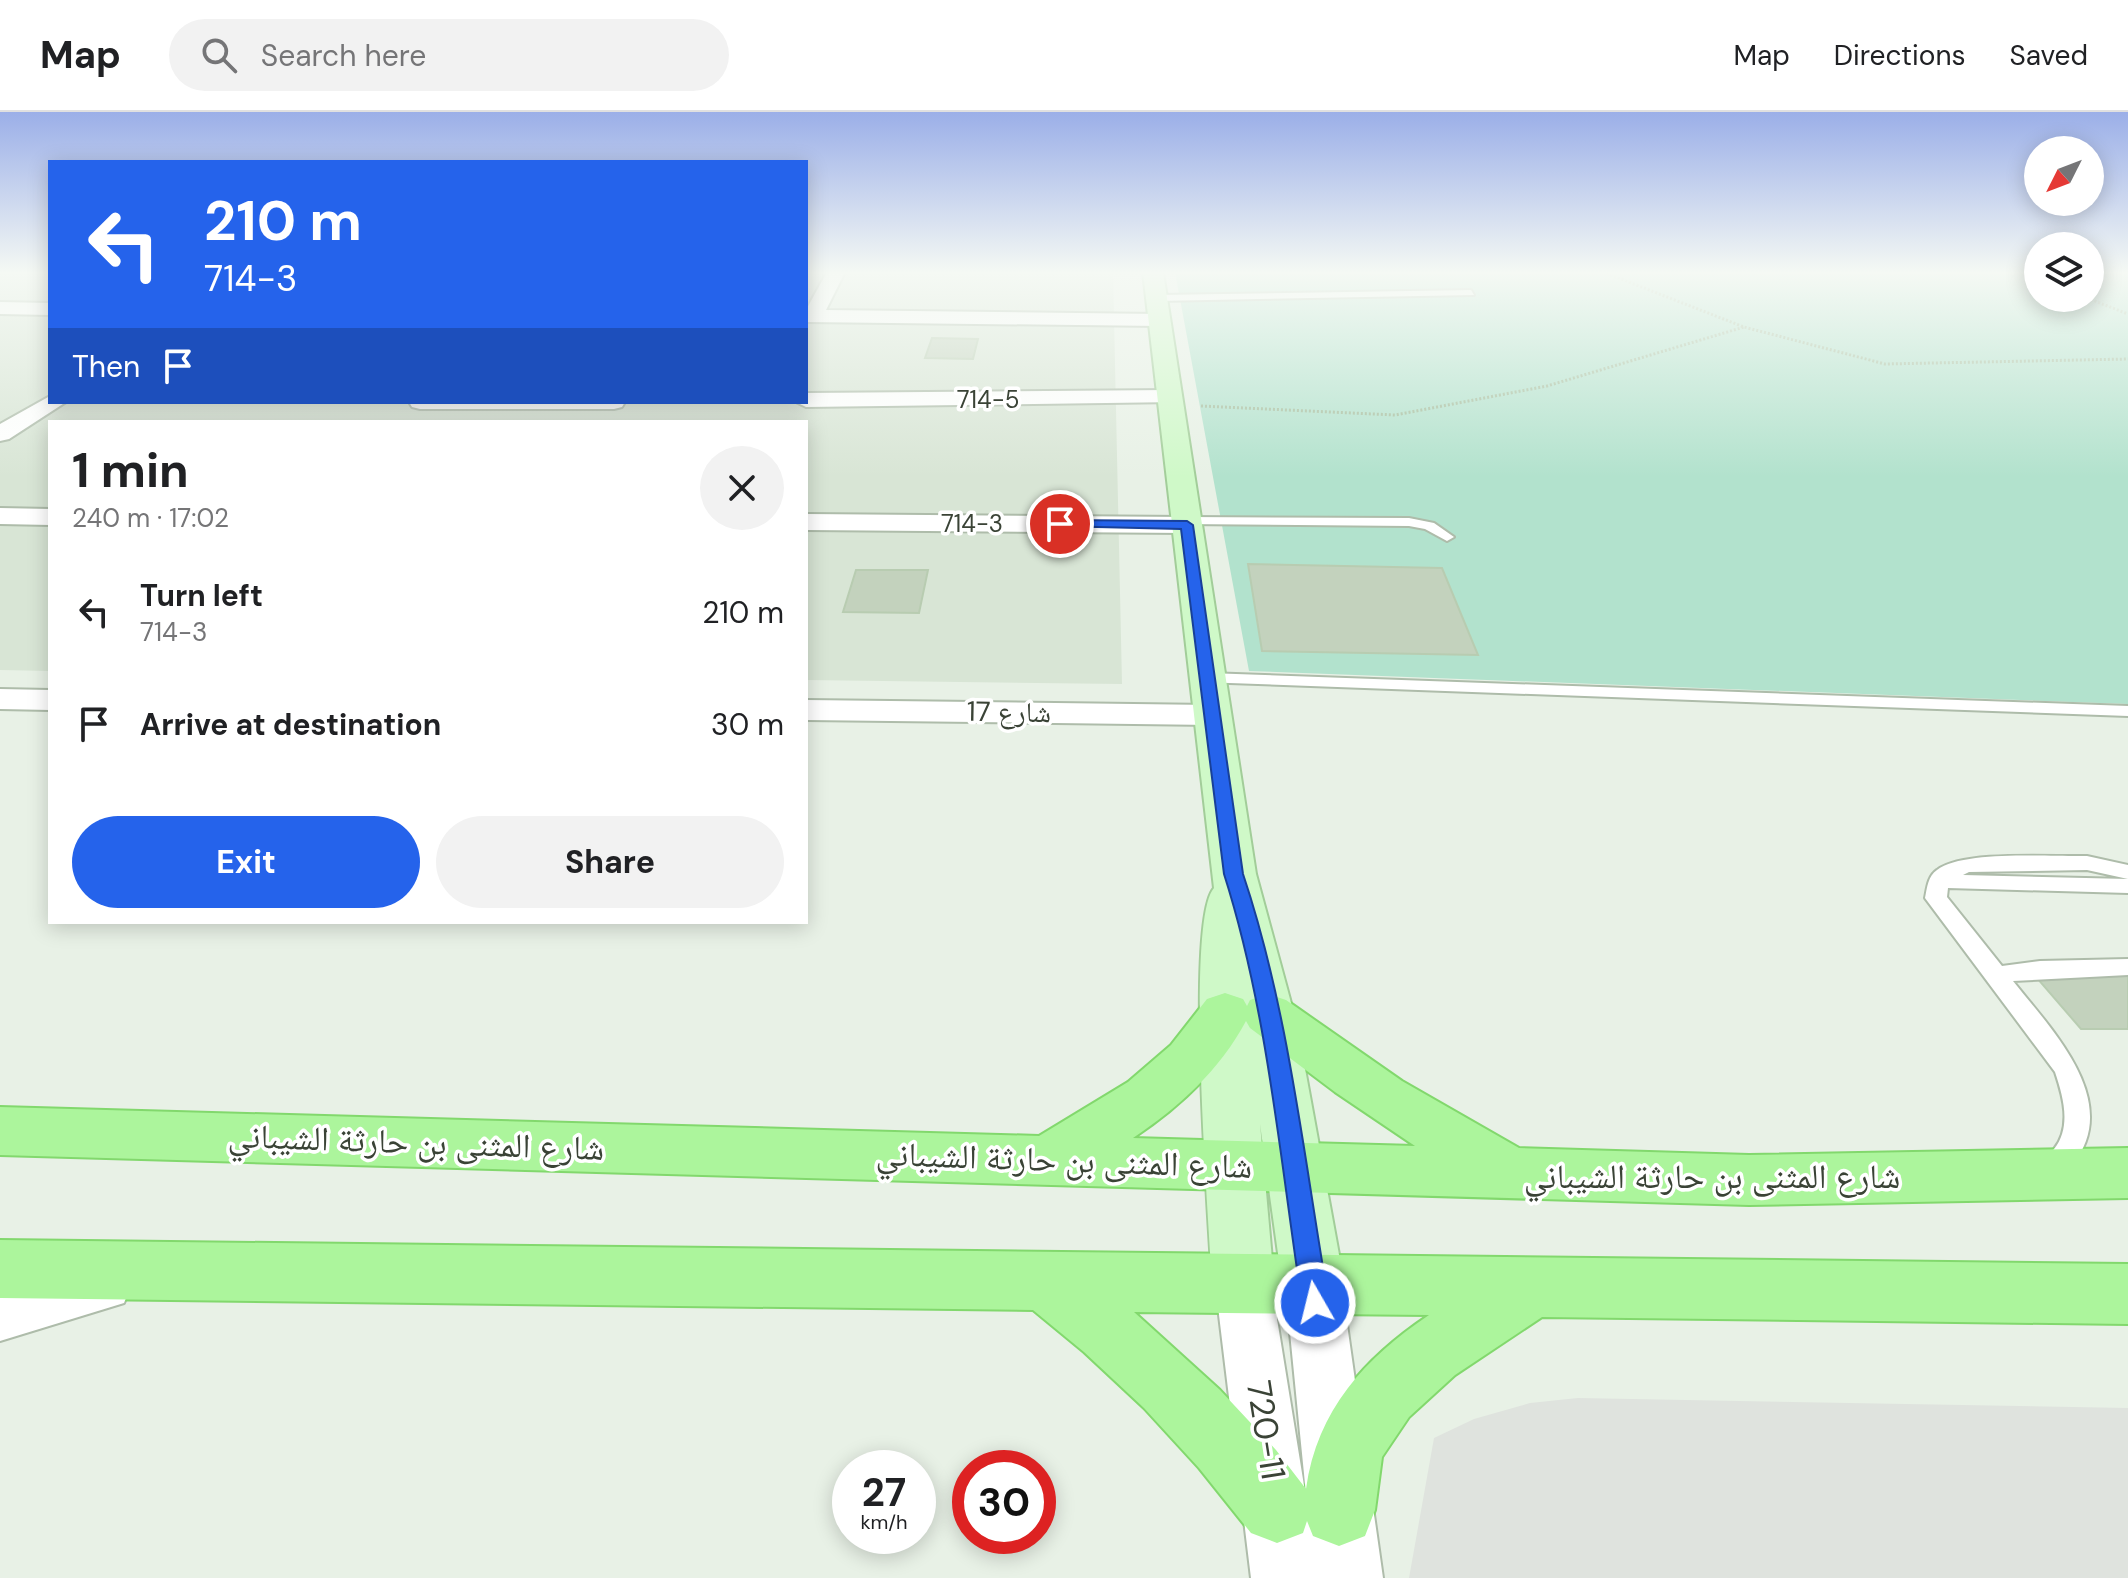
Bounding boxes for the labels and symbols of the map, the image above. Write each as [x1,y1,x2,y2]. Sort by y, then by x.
north arrow [2024,136,2104,216]
street label: 714-5 [957,384,1019,415]
pin [1026,490,1094,558]
street label: 714-3 [941,508,1003,539]
street label: شارع 17 [966,693,1052,731]
street label: شارع المثنى بن حارثة الشيباني [227,1113,605,1176]
street label: شارع المثنى بن حارثة الشيباني [875,1131,1253,1194]
street label: شارع المثنى بن حارثة الشيباني [1524,1154,1900,1203]
position arrow [1273,1261,1357,1345]
street label: 720-11 [1236,1377,1296,1483]
speed limit sign: 30 [952,1450,1056,1554]

